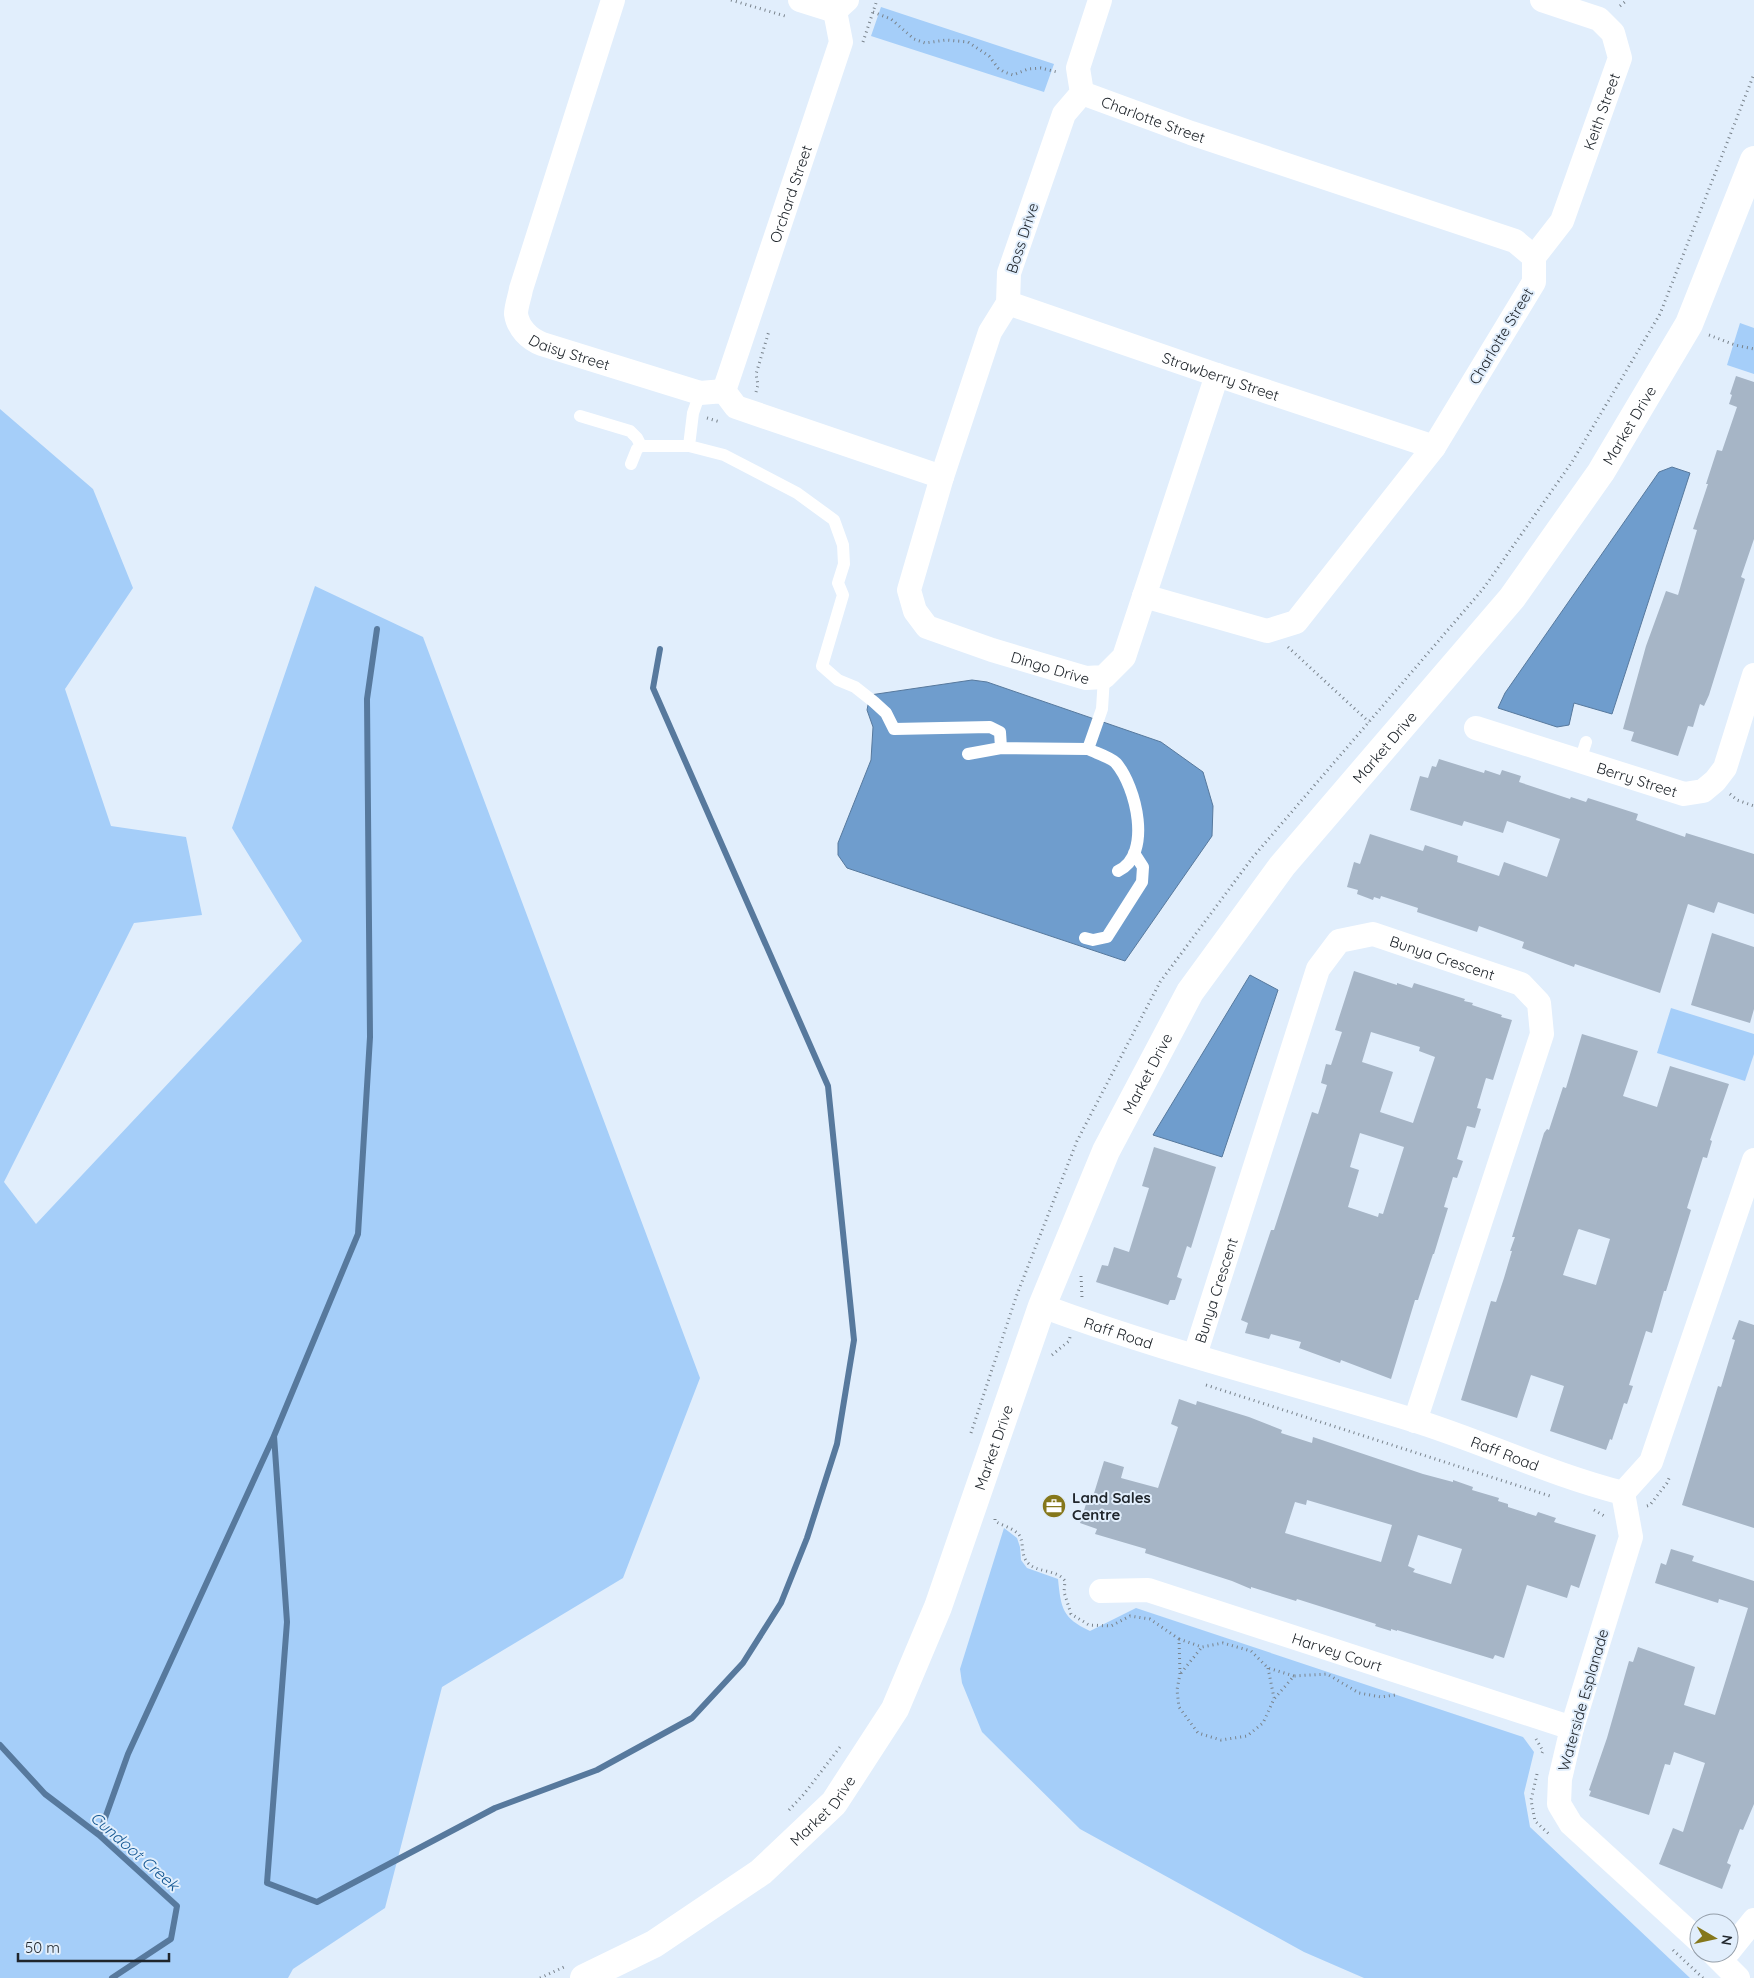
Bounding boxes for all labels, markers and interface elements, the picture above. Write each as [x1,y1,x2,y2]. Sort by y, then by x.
street label: Keith Street [1579,70,1623,152]
street label: Charlotte Street [1099,91,1208,147]
street label: Orchard Street [765,142,815,245]
street label: Boss Drive [1002,200,1042,276]
street label: Charlotte Street [1465,284,1537,388]
street label: Daisy Street [525,330,612,374]
street label: Strawberry Street [1160,347,1282,405]
street label: Market Drive [1598,382,1660,468]
street label: Dingo Drive [1009,647,1092,688]
street label: Market Drive [1348,707,1420,787]
street label: Berry Street [1594,757,1680,801]
street label: Bunya Crescent [1387,931,1497,984]
street label: Market Drive [1118,1030,1176,1117]
street label: Bunya Crescent [1190,1235,1241,1345]
street label: Raff Road [1082,1312,1155,1352]
street label: Market Drive [970,1402,1017,1492]
street label: Raff Road [1468,1432,1542,1475]
place label: Land Sales Centre [1072,1488,1151,1524]
office icon: Land Sales Centre [1041,1493,1067,1519]
street label: Waterside Esplanade [1554,1627,1612,1773]
street label: Harvey Court [1290,1628,1385,1675]
street label: Market Drive [786,1772,859,1850]
water label: Cundoot Creek [87,1807,184,1896]
north arrow [1689,1913,1739,1963]
scale bar [18,1930,169,1962]
text: N [1717,1934,1737,1947]
text: 50 m [25,1938,60,1957]

